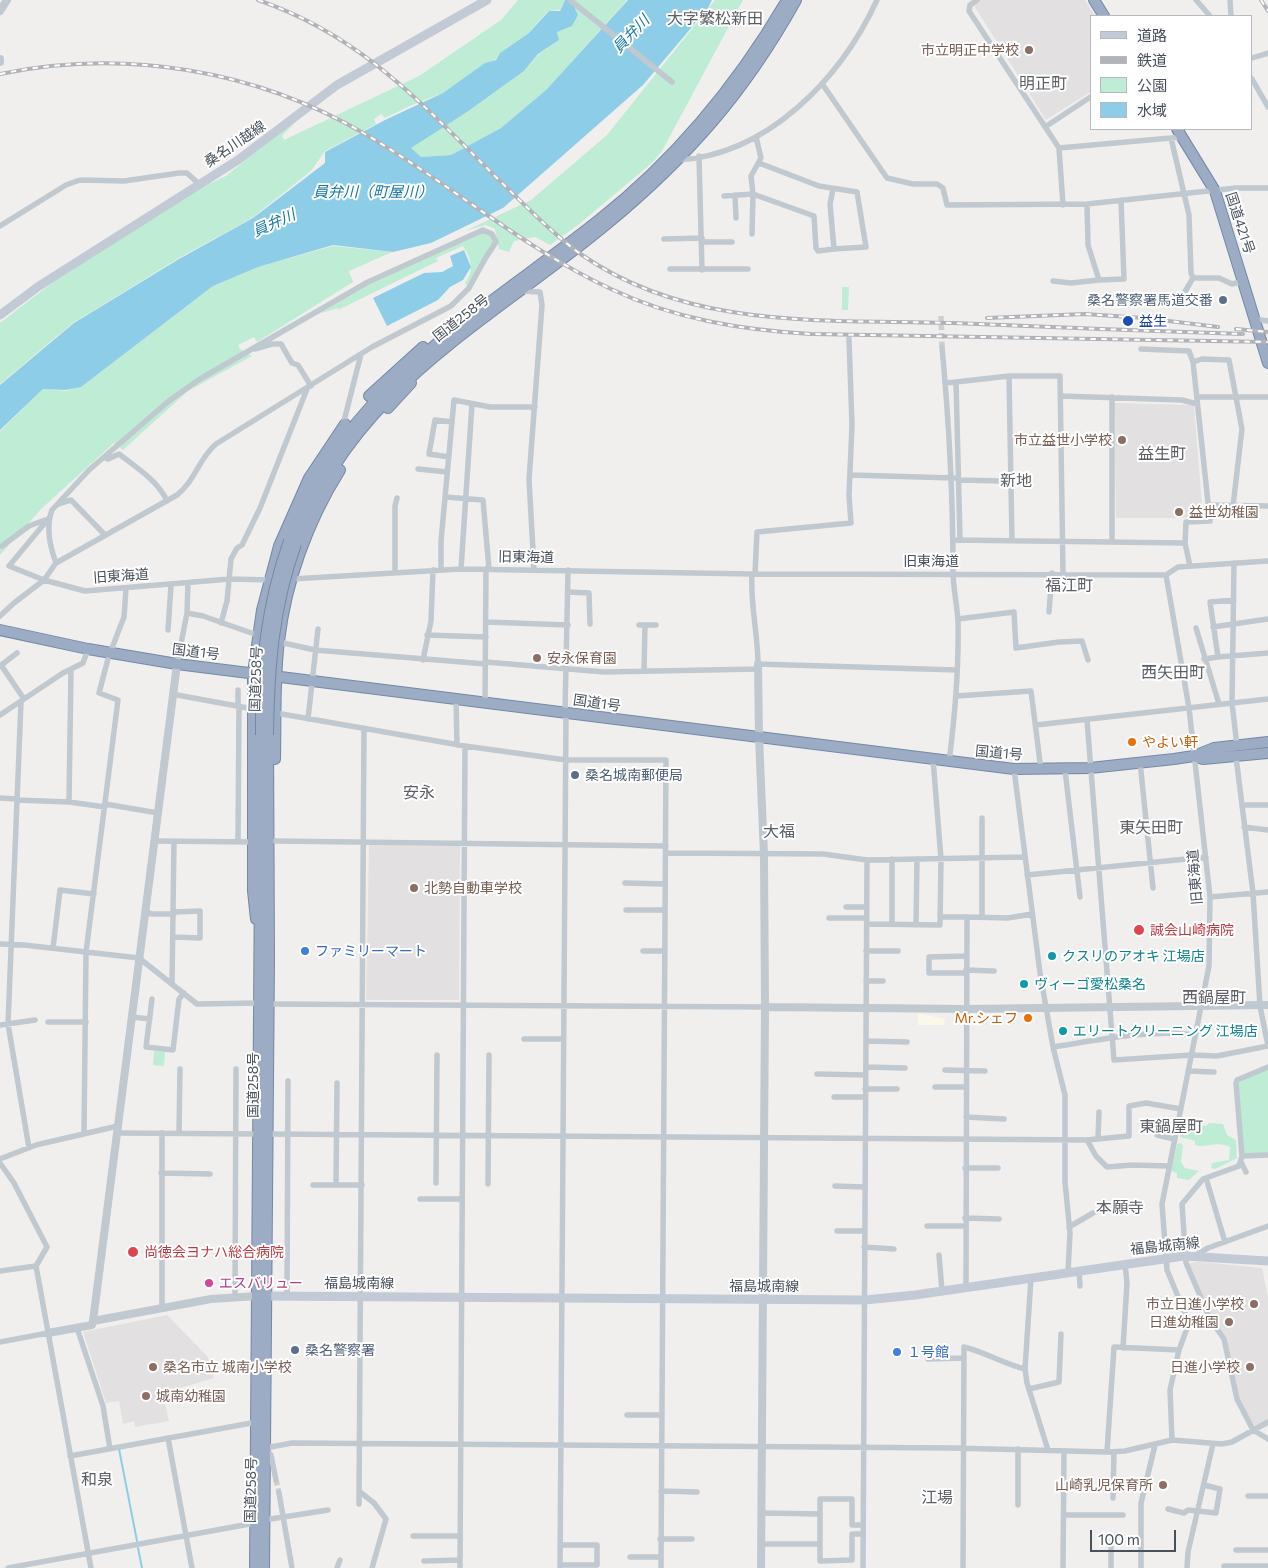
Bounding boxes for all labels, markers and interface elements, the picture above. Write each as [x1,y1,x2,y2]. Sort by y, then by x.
district label: 大字繁松新田 [667,9,763,29]
water label: 員弁川 [609,12,653,56]
legend [1090,15,1253,130]
text: 道路 [1137,26,1167,44]
place label: 市立明正中学校 [921,42,1019,58]
marker: 市立明正中学校 [1023,44,1035,56]
text: 鉄道 [1137,51,1167,69]
district label: 明正町 [1019,74,1067,94]
text: 公園 [1137,76,1167,94]
text: 水域 [1137,101,1167,119]
street label: 桑名川越線 [201,117,269,171]
water label: 員弁川（町屋川） [313,183,433,201]
street label: 国道421号 [1222,190,1258,256]
water label: 員弁川 [250,206,298,240]
street label: 国道258号 [430,291,492,345]
place label: 桑名警察署馬道交番 [1087,292,1213,308]
marker: 桑名警察署馬道交番 [1217,294,1229,306]
place label: 益生 [1139,313,1167,329]
marker: 益生 [1121,314,1135,328]
place label: 市立益世小学校 [1014,432,1112,448]
marker: 市立益世小学校 [1116,434,1128,446]
district label: 益生町 [1138,444,1186,464]
district label: 新地 [1000,471,1032,491]
place label: 益世幼稚園 [1189,504,1259,520]
marker: 益世幼稚園 [1173,506,1185,518]
street label: 旧東海道 [498,548,554,566]
street label: 旧東海道 [903,553,959,569]
street label: 旧東海道 [92,566,150,586]
district label: 福江町 [1045,576,1093,596]
street label: 国道1号 [171,641,221,663]
street label: 国道258号 [246,646,266,712]
place label: 安永保育園 [547,650,617,666]
marker: 安永保育園 [531,652,543,664]
district label: 西矢田町 [1141,663,1205,683]
street label: 国道1号 [572,691,622,715]
place label: やよい軒 [1142,734,1198,750]
marker: やよい軒 [1126,736,1138,748]
street label: 国道1号 [974,743,1024,763]
place label: 桑名城南郵便局 [585,767,683,783]
marker: 桑名城南郵便局 [569,769,581,781]
district label: 安永 [403,783,435,803]
district label: 東矢田町 [1119,818,1183,838]
district label: 大福 [763,822,795,842]
street label: 旧東海道 [1184,848,1206,906]
place label: 北勢自動車学校 [424,880,522,896]
marker: 北勢自動車学校 [408,882,420,894]
place label: 誠会山崎病院 [1150,922,1234,938]
marker: 誠会山崎病院 [1132,923,1146,937]
place label: ファミリーマート [315,943,427,959]
marker: ファミリーマート [299,945,311,957]
place label: クスリのアオキ 江場店 [1062,948,1205,964]
marker: クスリのアオキ 江場店 [1046,950,1058,962]
place label: ヴィーゴ愛松桑名 [1034,976,1146,992]
marker: ヴィーゴ愛松桑名 [1018,978,1030,990]
district label: 西鍋屋町 [1182,988,1246,1008]
place label: Mr.シェフ [954,1010,1018,1026]
marker: Mr.シェフ [1022,1012,1034,1024]
place label: エリートクリーニング 江場店 [1073,1023,1258,1039]
marker: エリートクリーニング 江場店 [1057,1025,1069,1037]
street label: 国道258号 [245,1052,261,1118]
district label: 東鍋屋町 [1139,1117,1203,1137]
district label: 本願寺 [1096,1198,1144,1218]
street label: 福島城南線 [1129,1234,1201,1258]
place label: 尚徳会ヨナハ総合病院 [144,1244,284,1260]
marker: 尚徳会ヨナハ総合病院 [126,1245,140,1259]
place label: エスバリュー [219,1275,303,1291]
street label: 福島城南線 [324,1275,394,1291]
marker: エスバリュー [203,1277,215,1289]
street label: 福島城南線 [729,1278,799,1294]
place label: 市立日進小学校 [1146,1296,1244,1312]
marker: 市立日進小学校 [1248,1298,1260,1310]
place label: 日進幼稚園 [1149,1314,1219,1330]
marker: 日進幼稚園 [1223,1316,1235,1328]
place label: 桑名警察署 [305,1342,375,1358]
marker: 桑名警察署 [289,1344,301,1356]
place label: １号館 [907,1344,949,1360]
marker: １号館 [891,1346,903,1358]
place label: 桑名市立 城南小学校 [163,1359,292,1375]
place label: 日進小学校 [1170,1359,1240,1375]
marker: 桑名市立 城南小学校 [147,1361,159,1373]
marker: 日進小学校 [1244,1361,1256,1373]
place label: 城南幼稚園 [156,1388,226,1404]
marker: 城南幼稚園 [140,1390,152,1402]
street label: 国道258号 [242,1457,260,1523]
district label: 和泉 [81,1470,113,1490]
place label: 山崎乳児保育所 [1055,1477,1153,1493]
marker: 山崎乳児保育所 [1157,1479,1169,1491]
district label: 江場 [921,1488,953,1508]
scale bar [1093,1520,1179,1552]
text: 100 m [1098,1530,1140,1548]

